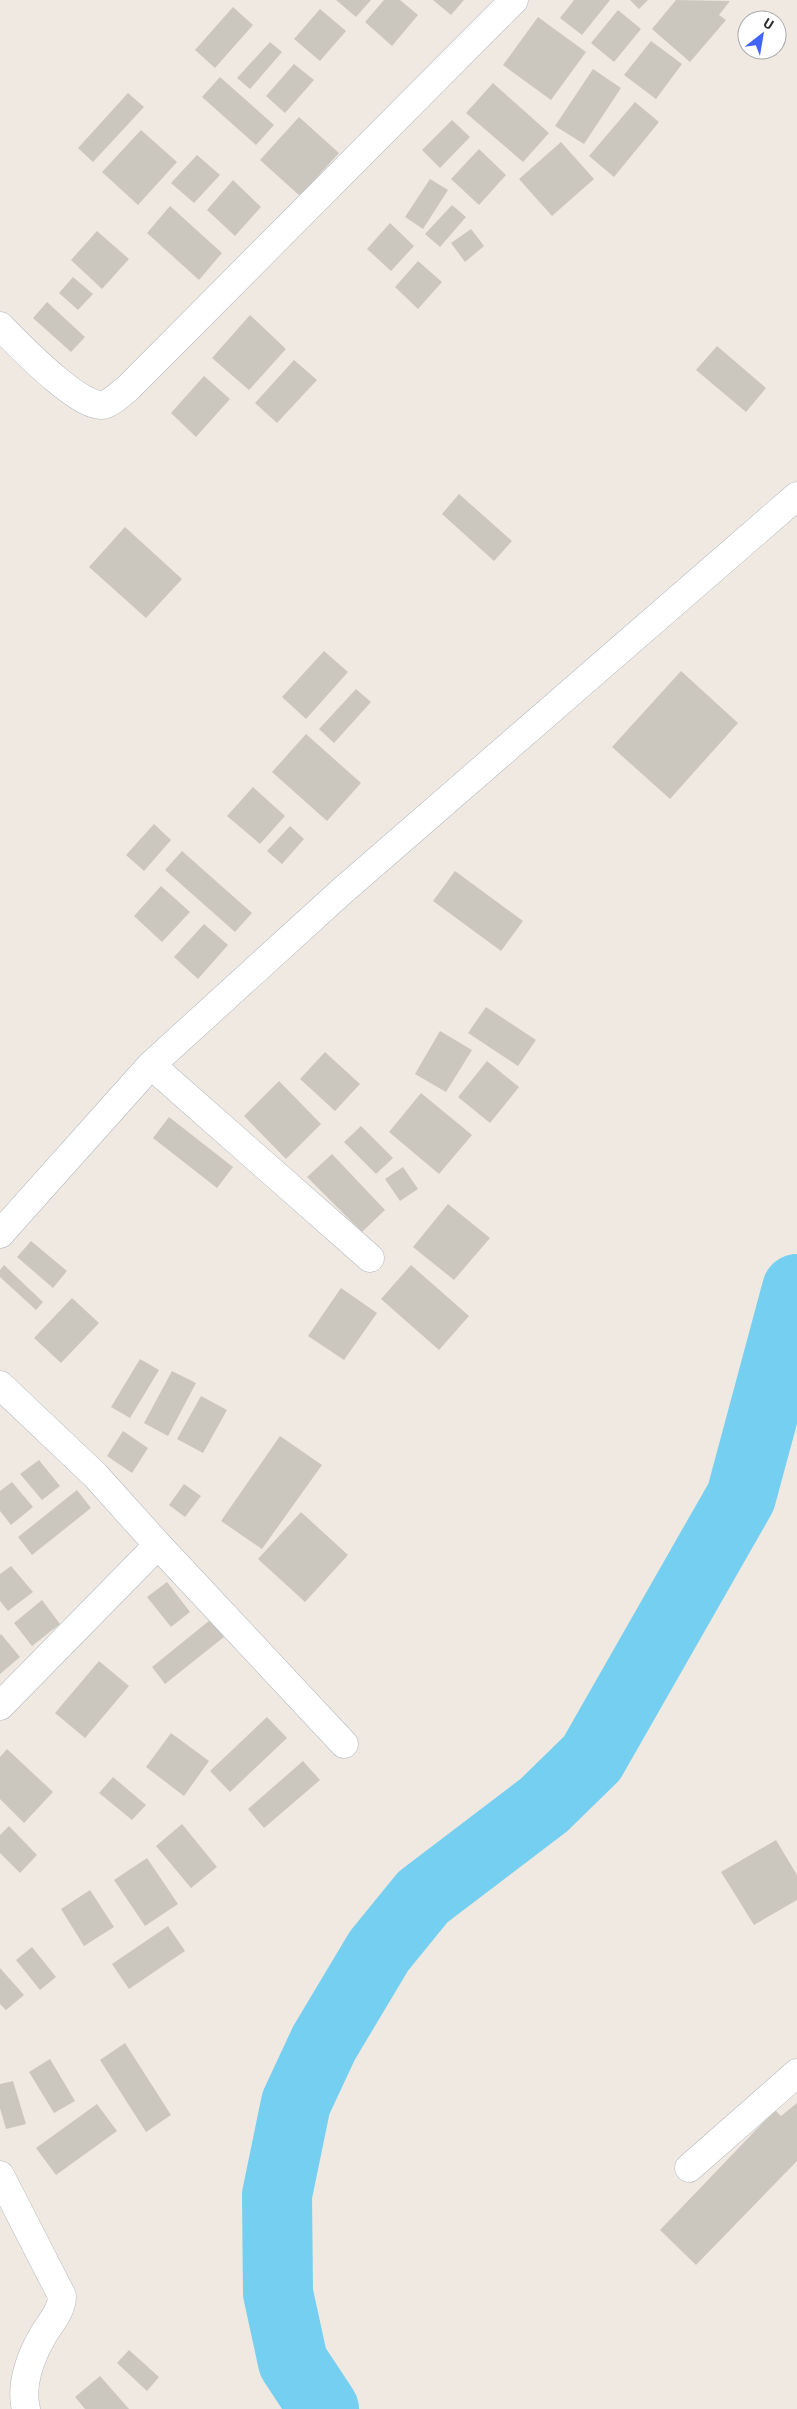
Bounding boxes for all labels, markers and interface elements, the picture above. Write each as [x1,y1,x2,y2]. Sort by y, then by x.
north arrow [737,10,787,60]
text: U [761,14,777,33]

